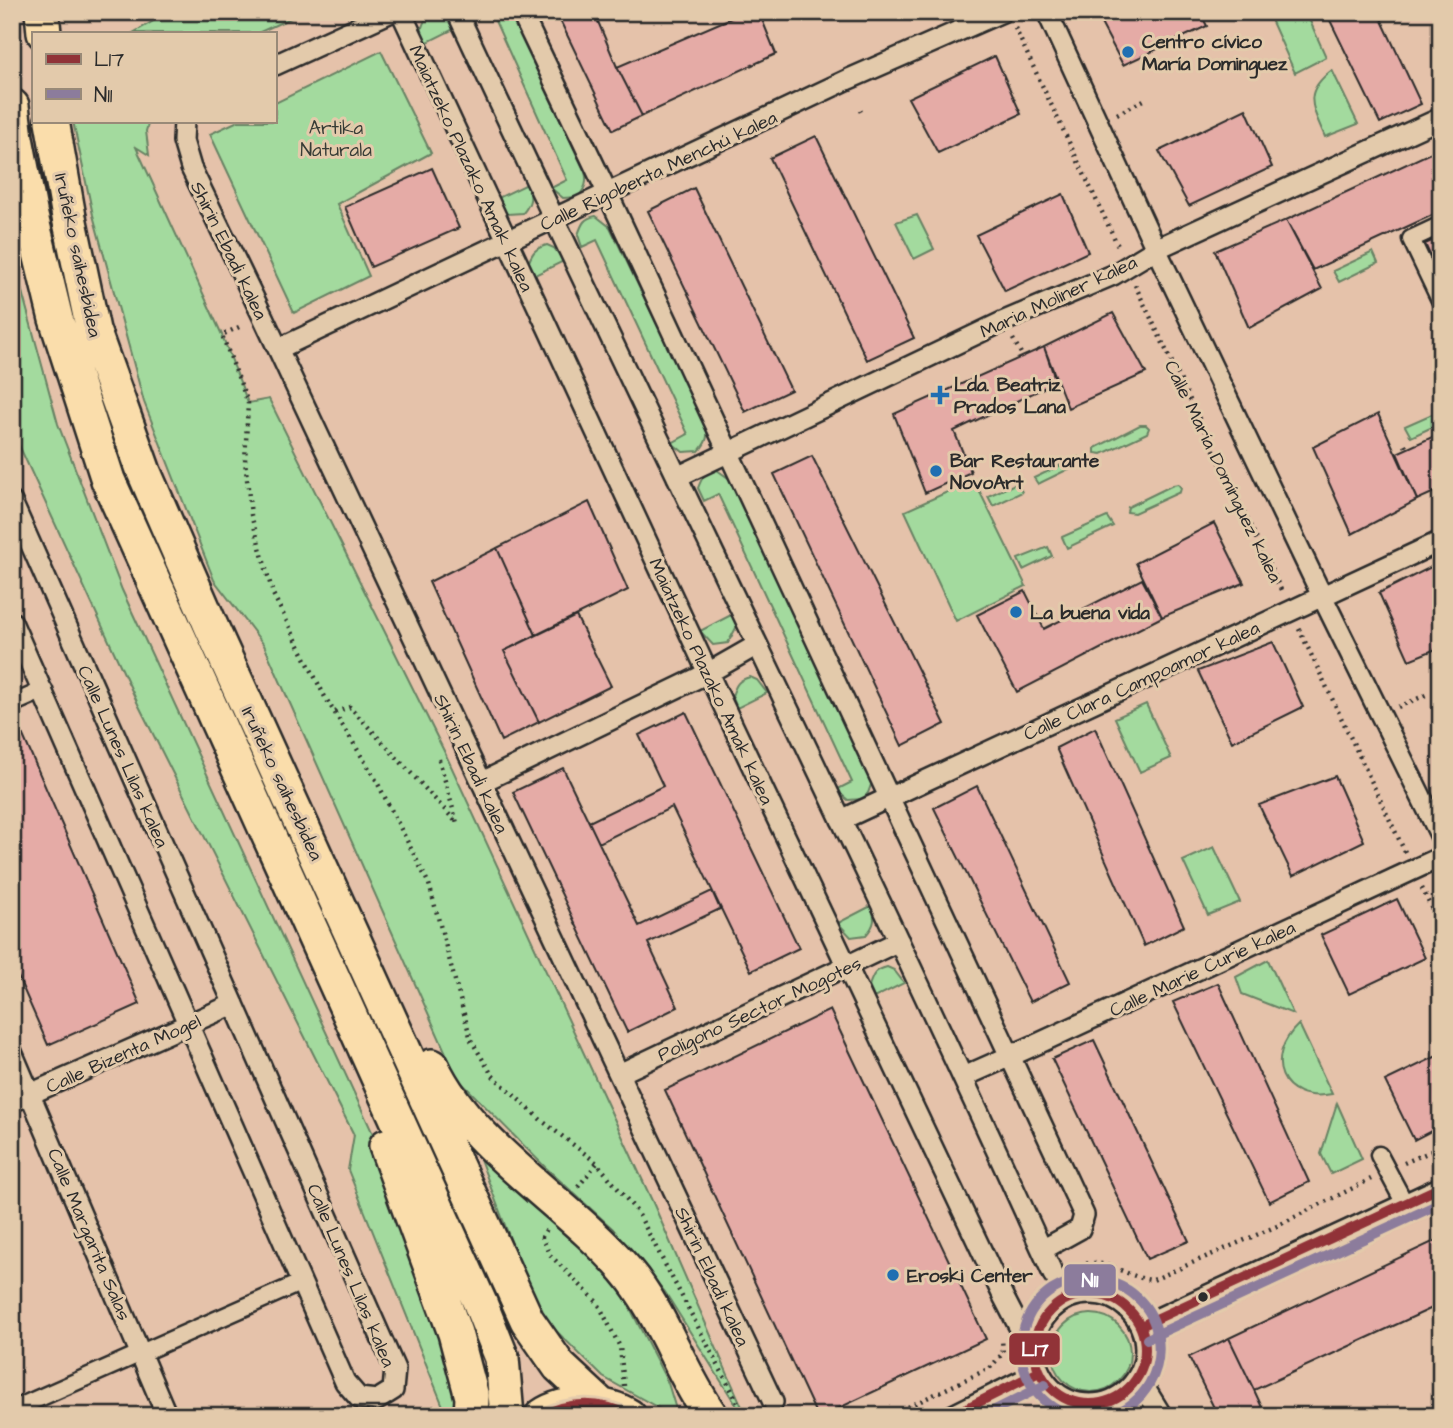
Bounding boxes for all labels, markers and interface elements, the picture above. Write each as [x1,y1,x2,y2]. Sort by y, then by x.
place label: Centro cívico María Dominguez [1142,29,1288,79]
legend [32,32,276,122]
street label: Maiatzeko Plazako Amak kalea [402,41,540,297]
marker: Centro cívico María Dominguez [1120,44,1136,60]
text: L17 [94,45,124,74]
text: N11 [94,81,113,110]
street label: Calle Rigoberta Menchú kalea [536,104,782,239]
park label: Artika Naturala [300,115,372,164]
street label: Iruñeko saihesbidea [47,171,108,340]
street label: Shirin Ebadi kalea [183,177,274,325]
street label: Maria Moliner kalea [976,249,1142,346]
street label: Calle María Domínguez kalea [1156,356,1288,588]
place label: Lda. Beatriz Prados Lana [954,372,1066,421]
marker: Lda. Beatriz Prados Lana [932,387,948,403]
place label: Bar Restaurante NovoArt [950,448,1100,497]
marker: Bar Restaurante NovoArt [928,463,944,479]
street label: Maiatzeko Plazako Amak kalea [642,554,780,810]
place label: La buena vida [1030,600,1150,627]
marker: La buena vida [1008,604,1024,620]
street label: Calle Clara Campoamor kalea [1019,615,1264,748]
street label: Calle Lunes Lilas kalea [70,661,175,852]
street label: Shirin Ebadi kalea [426,689,515,838]
street label: Iruñeko saihesbidea [234,702,329,865]
street label: Calle Marie Curie kalea [1105,914,1300,1024]
street label: Polígono Sector Mogotes [653,950,867,1069]
street label: Calle Bizenta Mogel [42,1008,206,1102]
street label: Calle Margarita Salas [39,1144,137,1325]
street label: Calle Lunes Lilas kalea [300,1180,402,1372]
street label: Shirin Ebadi kalea [667,1202,756,1351]
place label: Eroski Center [907,1263,1033,1290]
line badge: N11 [1063,1263,1117,1297]
marker: Eroski Center [885,1267,901,1283]
text: N11 [1082,1268,1099,1295]
unlabelled marker [1196,1290,1210,1304]
line badge: L17 [1008,1332,1061,1366]
text: L17 [1021,1337,1049,1364]

